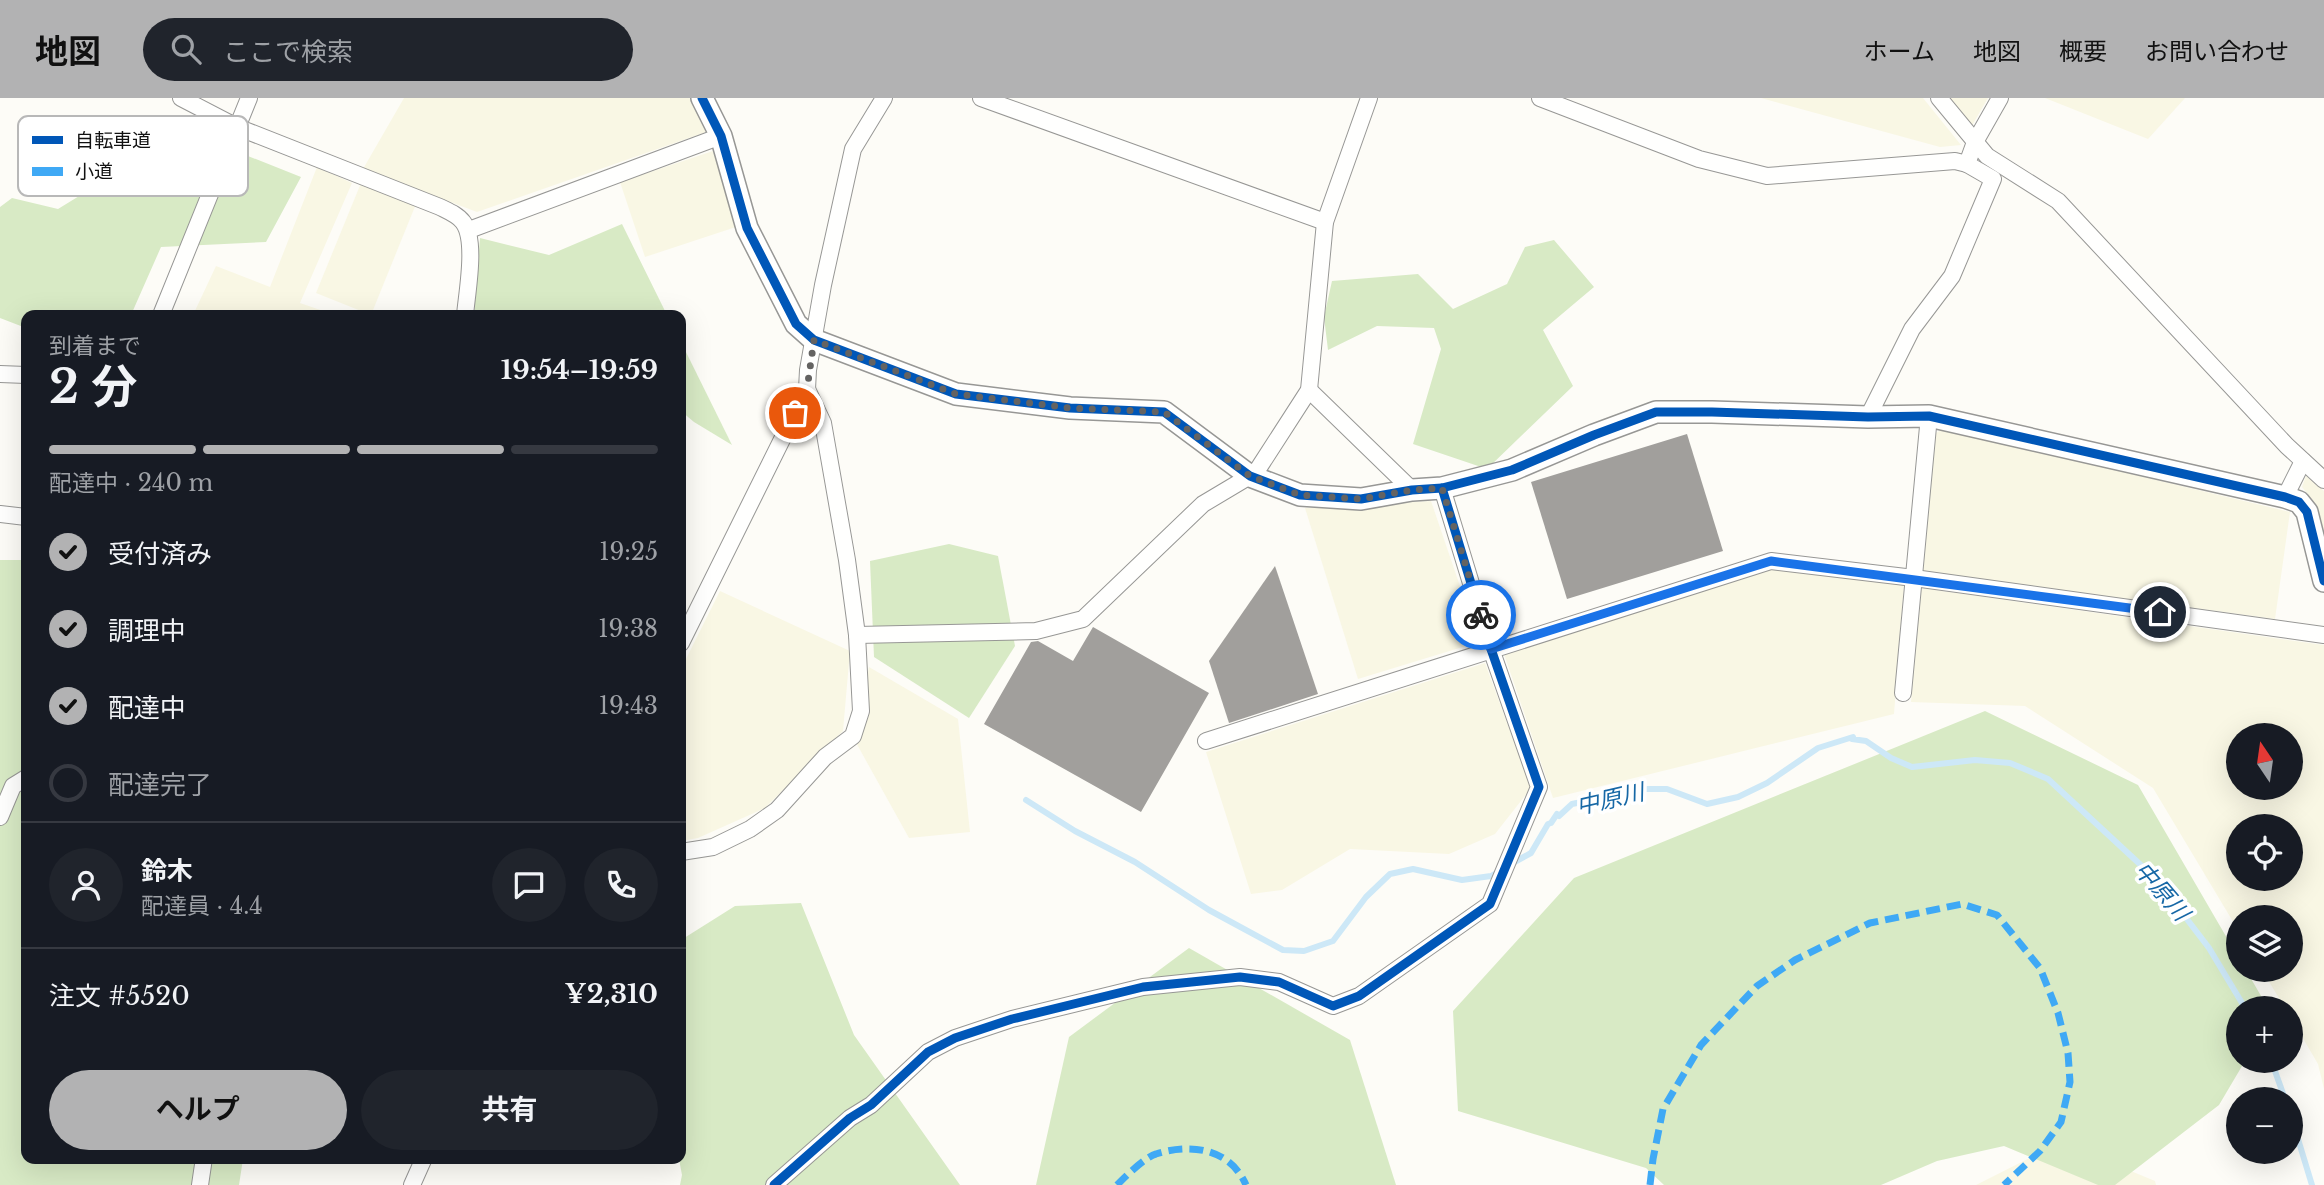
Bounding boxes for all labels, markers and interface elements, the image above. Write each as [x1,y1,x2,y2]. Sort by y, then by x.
search box [143,18,633,81]
icon: search [167,30,205,68]
text: 地図 [35,31,101,72]
text: ここで検索 [223,36,353,68]
text: ホーム [1864,37,1935,66]
text: 地図 [1973,37,2021,66]
text: 概要 [2059,37,2107,66]
text: お問い合わせ [2145,37,2289,66]
legend [18,116,248,196]
text: 自転車道 [75,129,151,152]
text: 小道 [75,160,113,183]
text: 到着まで [49,332,141,360]
text: 19:54–19:59 [501,354,658,386]
text: 2 分 [49,358,137,415]
pin [765,383,825,443]
icon: bag [776,394,814,432]
text: 配達中 · 240 m [49,469,213,497]
icon: check [49,533,87,571]
text: 受付済み [108,538,212,570]
text: 19:25 [599,538,658,566]
courier [1446,580,1516,650]
pin [2130,582,2190,642]
icon: home [2141,593,2179,631]
icon: bike [1462,596,1500,634]
icon: check [49,610,87,648]
text: 調理中 [108,615,186,647]
text: 19:38 [598,615,658,643]
icon: check [49,687,87,725]
text: 配達中 [108,692,186,724]
text: 19:43 [599,692,658,720]
north arrow [2226,723,2303,800]
map controls [2226,723,2303,1164]
text: 配達完了 [108,769,212,801]
water label: 中原川 [1573,777,1650,820]
button: locate [2226,814,2303,891]
button: person [49,848,123,922]
button: chat [492,848,566,922]
button: phone [584,848,658,922]
text: 鈴木 [141,855,193,887]
water label: 中原川 [2129,856,2197,928]
text: 配達員 · 4.4 [141,892,263,920]
button: layers [2226,905,2303,982]
text: ¥2,310 [565,978,658,1010]
text: 注文 #5520 [49,980,190,1012]
button: + [2226,996,2303,1073]
button: ヘルプ [49,1070,347,1150]
button: 共有 [361,1070,658,1150]
button: − [2226,1087,2303,1164]

